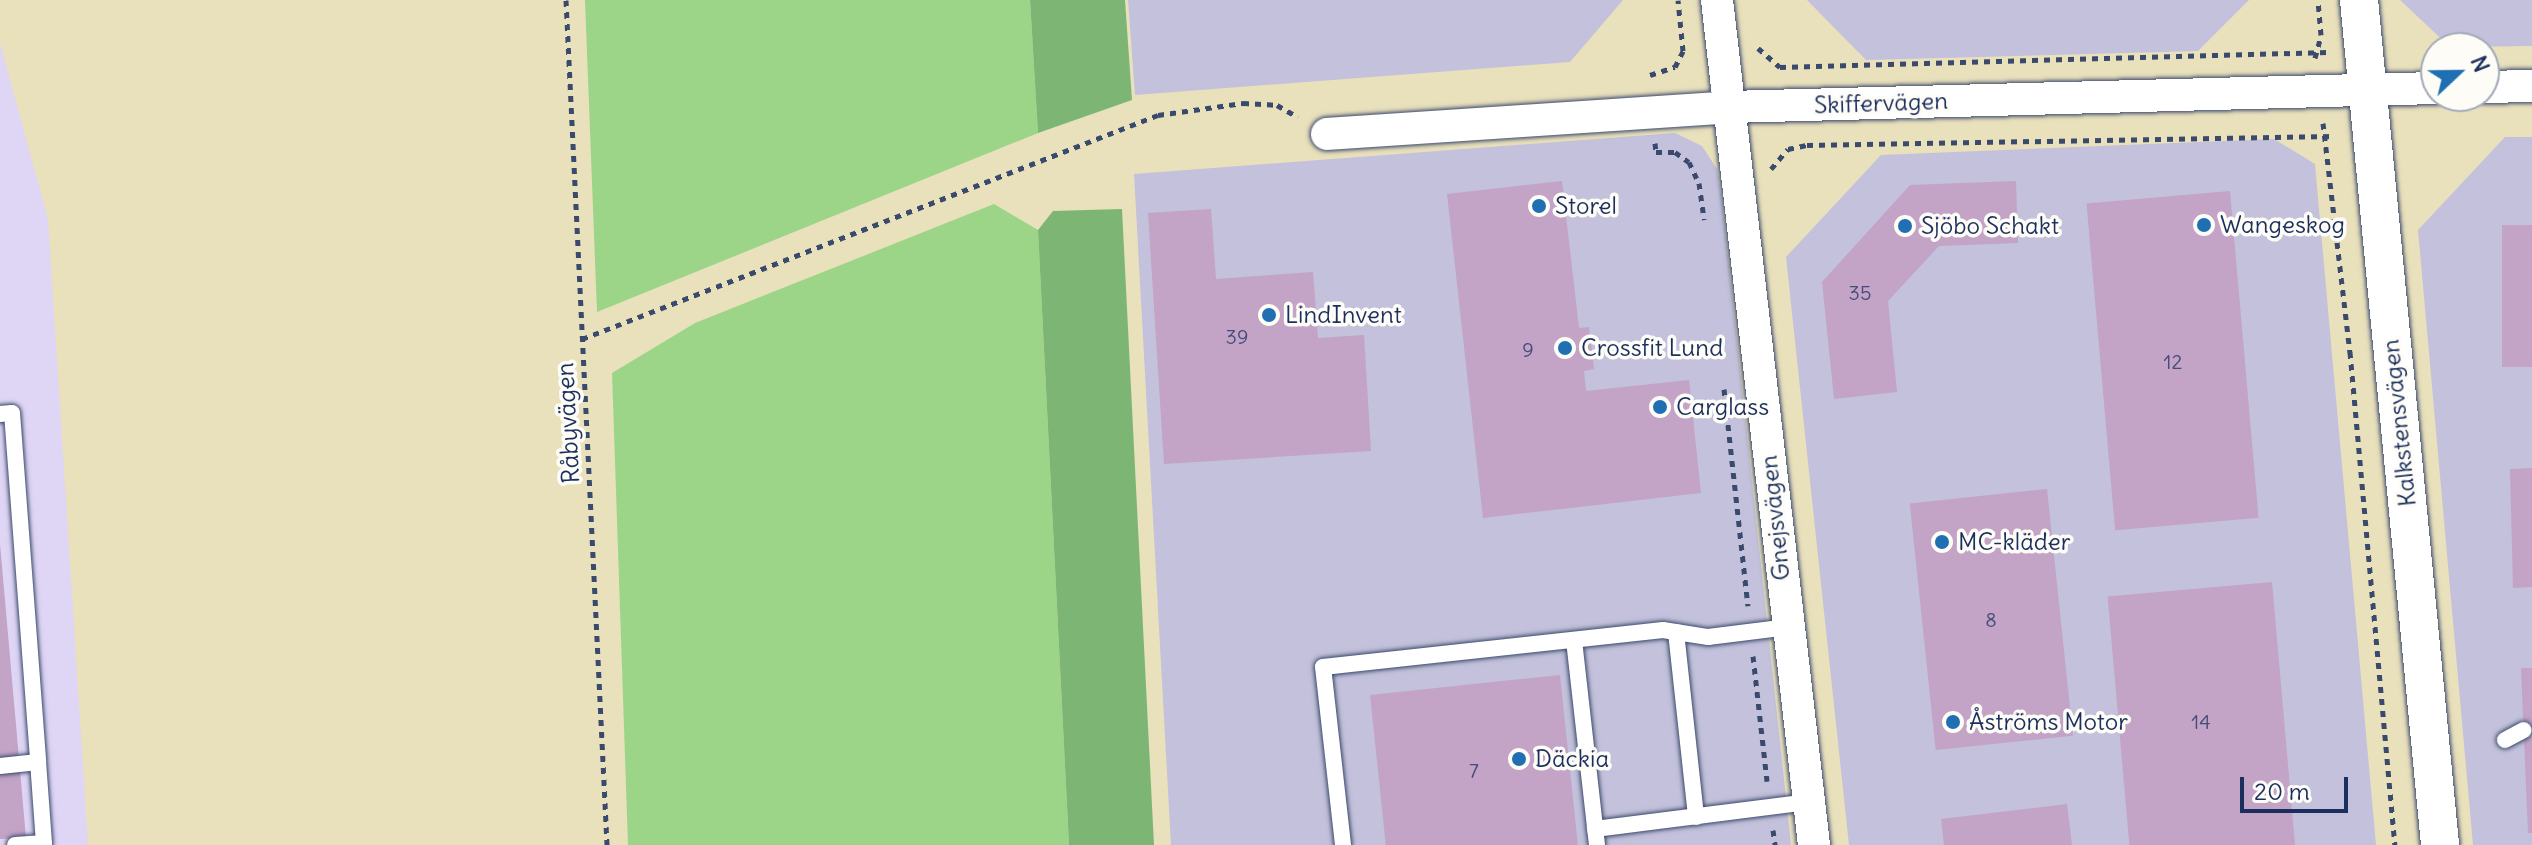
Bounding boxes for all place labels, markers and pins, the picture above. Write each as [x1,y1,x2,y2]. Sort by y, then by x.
place label: Storel [1555,192,1617,220]
marker: Storel [1530,197,1548,215]
place label: Wangeskog [2220,211,2345,239]
place label: Sjöbo Schakt [1921,212,2059,240]
marker: Wangeskog [2195,216,2213,234]
marker: Sjöbo Schakt [1896,217,1914,235]
place label: LindInvent [1285,301,1402,329]
marker: LindInvent [1260,306,1278,324]
place label: Crossfit Lund [1581,334,1723,362]
marker: Crossfit Lund [1556,339,1574,357]
place label: Carglass [1676,393,1769,421]
marker: Carglass [1651,398,1669,416]
place label: MC-kläder [1958,528,2071,556]
marker: MC-kläder [1933,533,1951,551]
place label: Åströms Motor [1969,708,2128,736]
marker: Åströms Motor [1944,713,1962,731]
place label: Däckia [1535,745,1609,773]
marker: Däckia [1510,750,1528,768]

